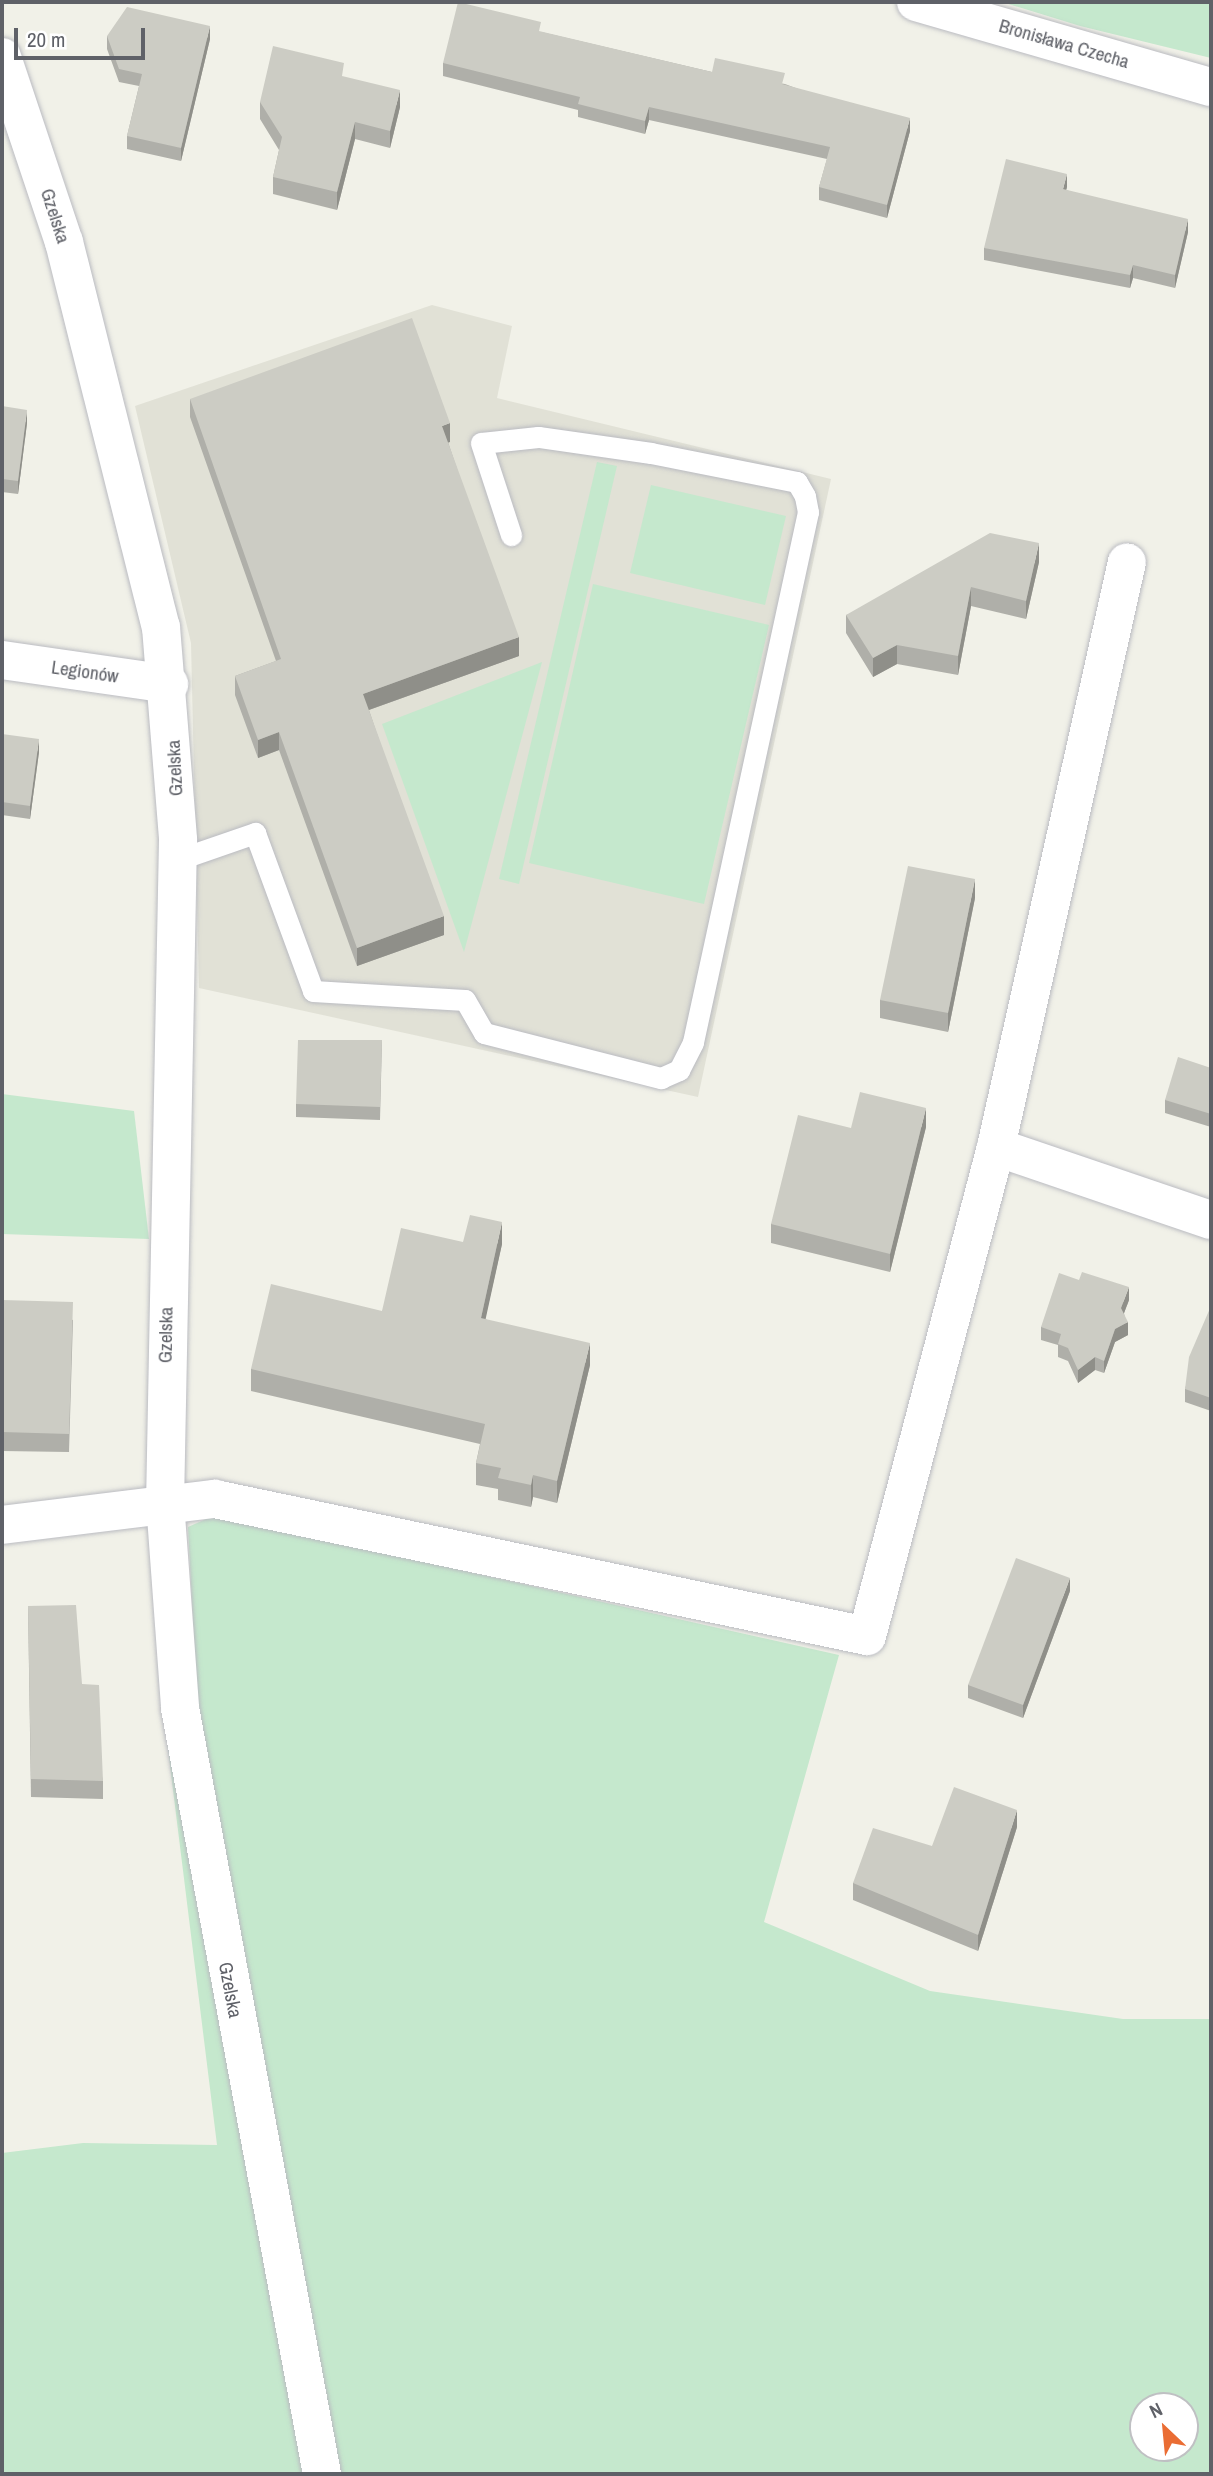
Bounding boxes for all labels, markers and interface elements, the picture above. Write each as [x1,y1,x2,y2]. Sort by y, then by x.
scale bar [18,14,149,58]
street label: Bronisława Czecha [996,15,1132,73]
text: 20 m [27,25,65,54]
street label: Gzelska [35,186,75,246]
street label: Legionów [50,656,120,688]
street label: Gzelska [162,739,188,797]
street label: Gzelska [154,1307,178,1363]
street label: Gzelska [213,1960,247,2020]
north arrow [1129,2392,1199,2462]
text: N [1145,2396,1166,2424]

